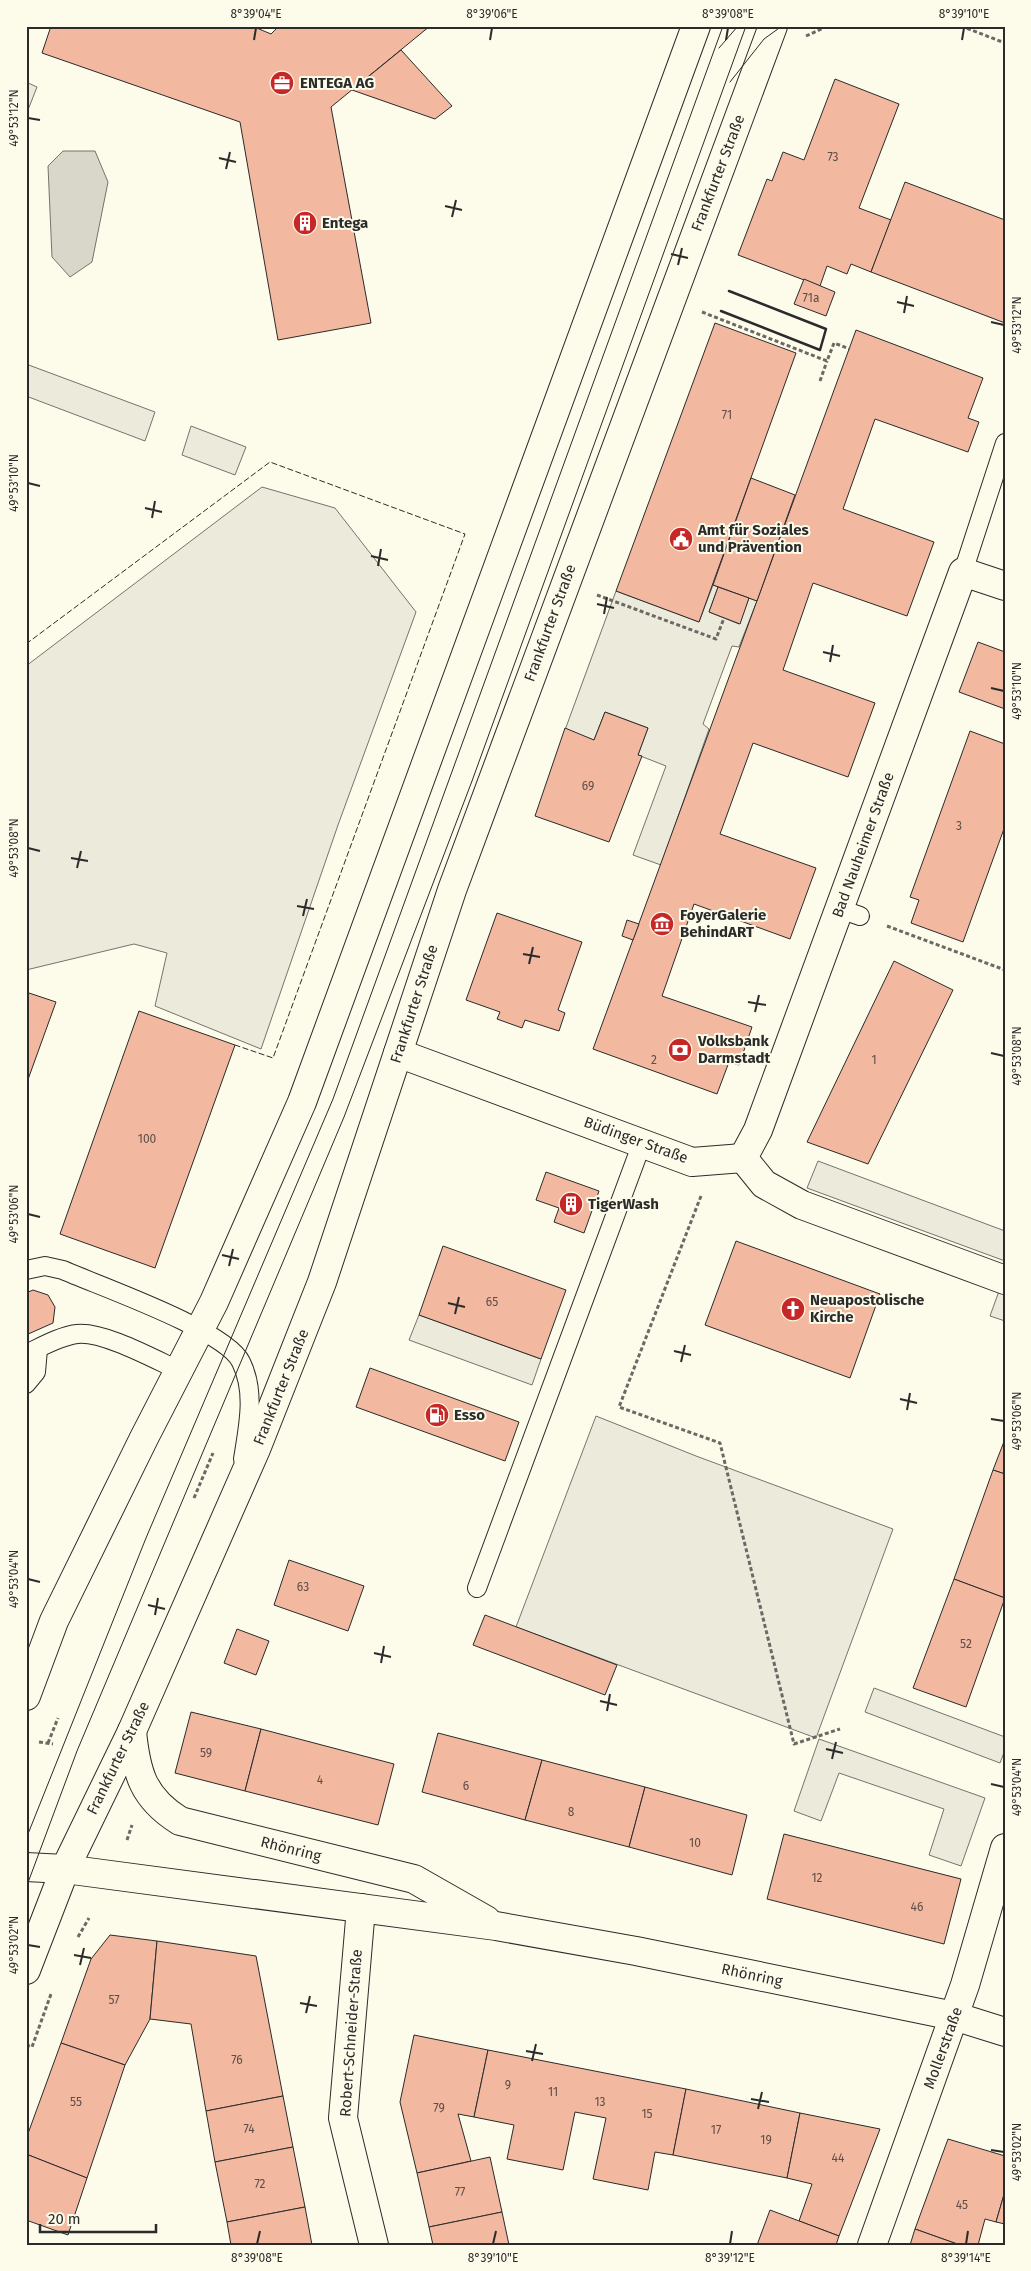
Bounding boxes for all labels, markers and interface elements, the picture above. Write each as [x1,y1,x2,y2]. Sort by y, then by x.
text: 8°39'04"E [230,7,282,21]
text: 8°39'06"E [466,7,518,21]
text: 8°39'08"E [702,7,754,21]
text: 8°39'10"E [939,7,989,21]
office icon: ENTEGA AG [269,70,295,96]
place label: ENTEGA AG [300,74,374,92]
text: 49°53'12"N [7,89,21,147]
street label: Frankfurter Straße [687,112,749,234]
house number: 73 [827,150,839,164]
building icon: Entega [292,210,318,236]
place label: Entega [322,214,368,232]
house number: 71a [803,291,819,305]
text: 49°53'12"N [1010,296,1024,354]
house number: 71 [722,408,732,422]
text: 49°53'10"N [7,454,21,512]
place label: Amt für Soziales und Prävention [697,521,809,556]
public building icon: Amt für Soziales und Prävention [668,526,694,552]
street label: Frankfurter Straße [520,562,580,684]
text: 49°53'10"N [1010,662,1024,720]
street label: Bad Nauheimer Straße [828,770,898,920]
house number: 69 [582,779,594,793]
text: 49°53'08"N [7,818,21,878]
house number: 3 [956,819,962,833]
place label: FoyerGalerie BehindART [680,906,766,941]
museum icon: FoyerGalerie BehindART [649,911,675,937]
street label: Frankfurter Straße [386,942,442,1066]
text: 49°53'08"N [1010,1026,1024,1086]
place label: Volksbank Darmstadt [697,1032,771,1067]
bank icon: Volksbank Darmstadt [667,1037,693,1063]
house number: 2 [651,1053,657,1067]
house number: 1 [871,1053,877,1067]
street label: Büdinger Straße [582,1113,690,1167]
house number: 100 [138,1132,157,1146]
text: 49°53'06"N [7,1185,21,1243]
building icon: TigerWash [558,1191,584,1217]
place label: TigerWash [588,1195,659,1213]
place label: Neuapostolische Kirche [810,1291,924,1326]
house number: 65 [486,1295,498,1309]
church icon: Neuapostolische Kirche [780,1296,806,1322]
street label: Frankfurter Straße [250,1326,312,1448]
text: 49°53'06"N [1010,1392,1024,1450]
fuel station icon: Esso [424,1402,450,1428]
place label: Esso [454,1406,485,1424]
text: 49°53'04"N [7,1550,21,1608]
house number: 63 [297,1580,309,1594]
house number: 52 [960,1637,972,1651]
street label: Frankfurter Straße [83,1699,153,1817]
house number: 59 [200,1746,212,1760]
text: 49°53'04"N [1010,1758,1024,1816]
house number: 4 [317,1773,324,1787]
house number: 6 [463,1779,469,1793]
house number: 8 [568,1805,575,1819]
street label: Rhönring [259,1833,323,1865]
house number: 10 [689,1836,701,1850]
house number: 12 [811,1871,823,1885]
house number: 46 [911,1900,923,1914]
text: 49°53'02"N [7,1916,21,1974]
street label: Robert-Schneider-Straße [336,1949,366,2117]
street label: Rhönring [720,1960,784,1990]
house number: 57 [108,1993,120,2007]
street label: Mollerstraße [920,2005,966,2091]
house number: 76 [231,2053,243,2067]
house number: 9 [505,2078,511,2092]
house number: 11 [548,2085,558,2099]
house number: 55 [70,2095,82,2109]
house number: 13 [594,2095,606,2109]
house number: 79 [433,2101,445,2115]
house number: 15 [641,2107,653,2121]
house number: 74 [243,2122,255,2136]
house number: 17 [711,2123,721,2137]
text: 49°53'02"N [1010,2123,1024,2181]
house number: 19 [760,2133,772,2147]
house number: 44 [832,2151,845,2165]
house number: 72 [254,2177,266,2191]
house number: 77 [455,2185,465,2199]
house number: 45 [956,2198,968,2212]
scale bar [40,2201,156,2233]
text: 20 m [48,2210,81,2228]
text: 8°39'08"E [231,2251,283,2265]
text: 8°39'10"E [468,2251,518,2265]
text: 8°39'12"E [705,2251,755,2265]
text: 8°39'14"E [941,2251,991,2265]

